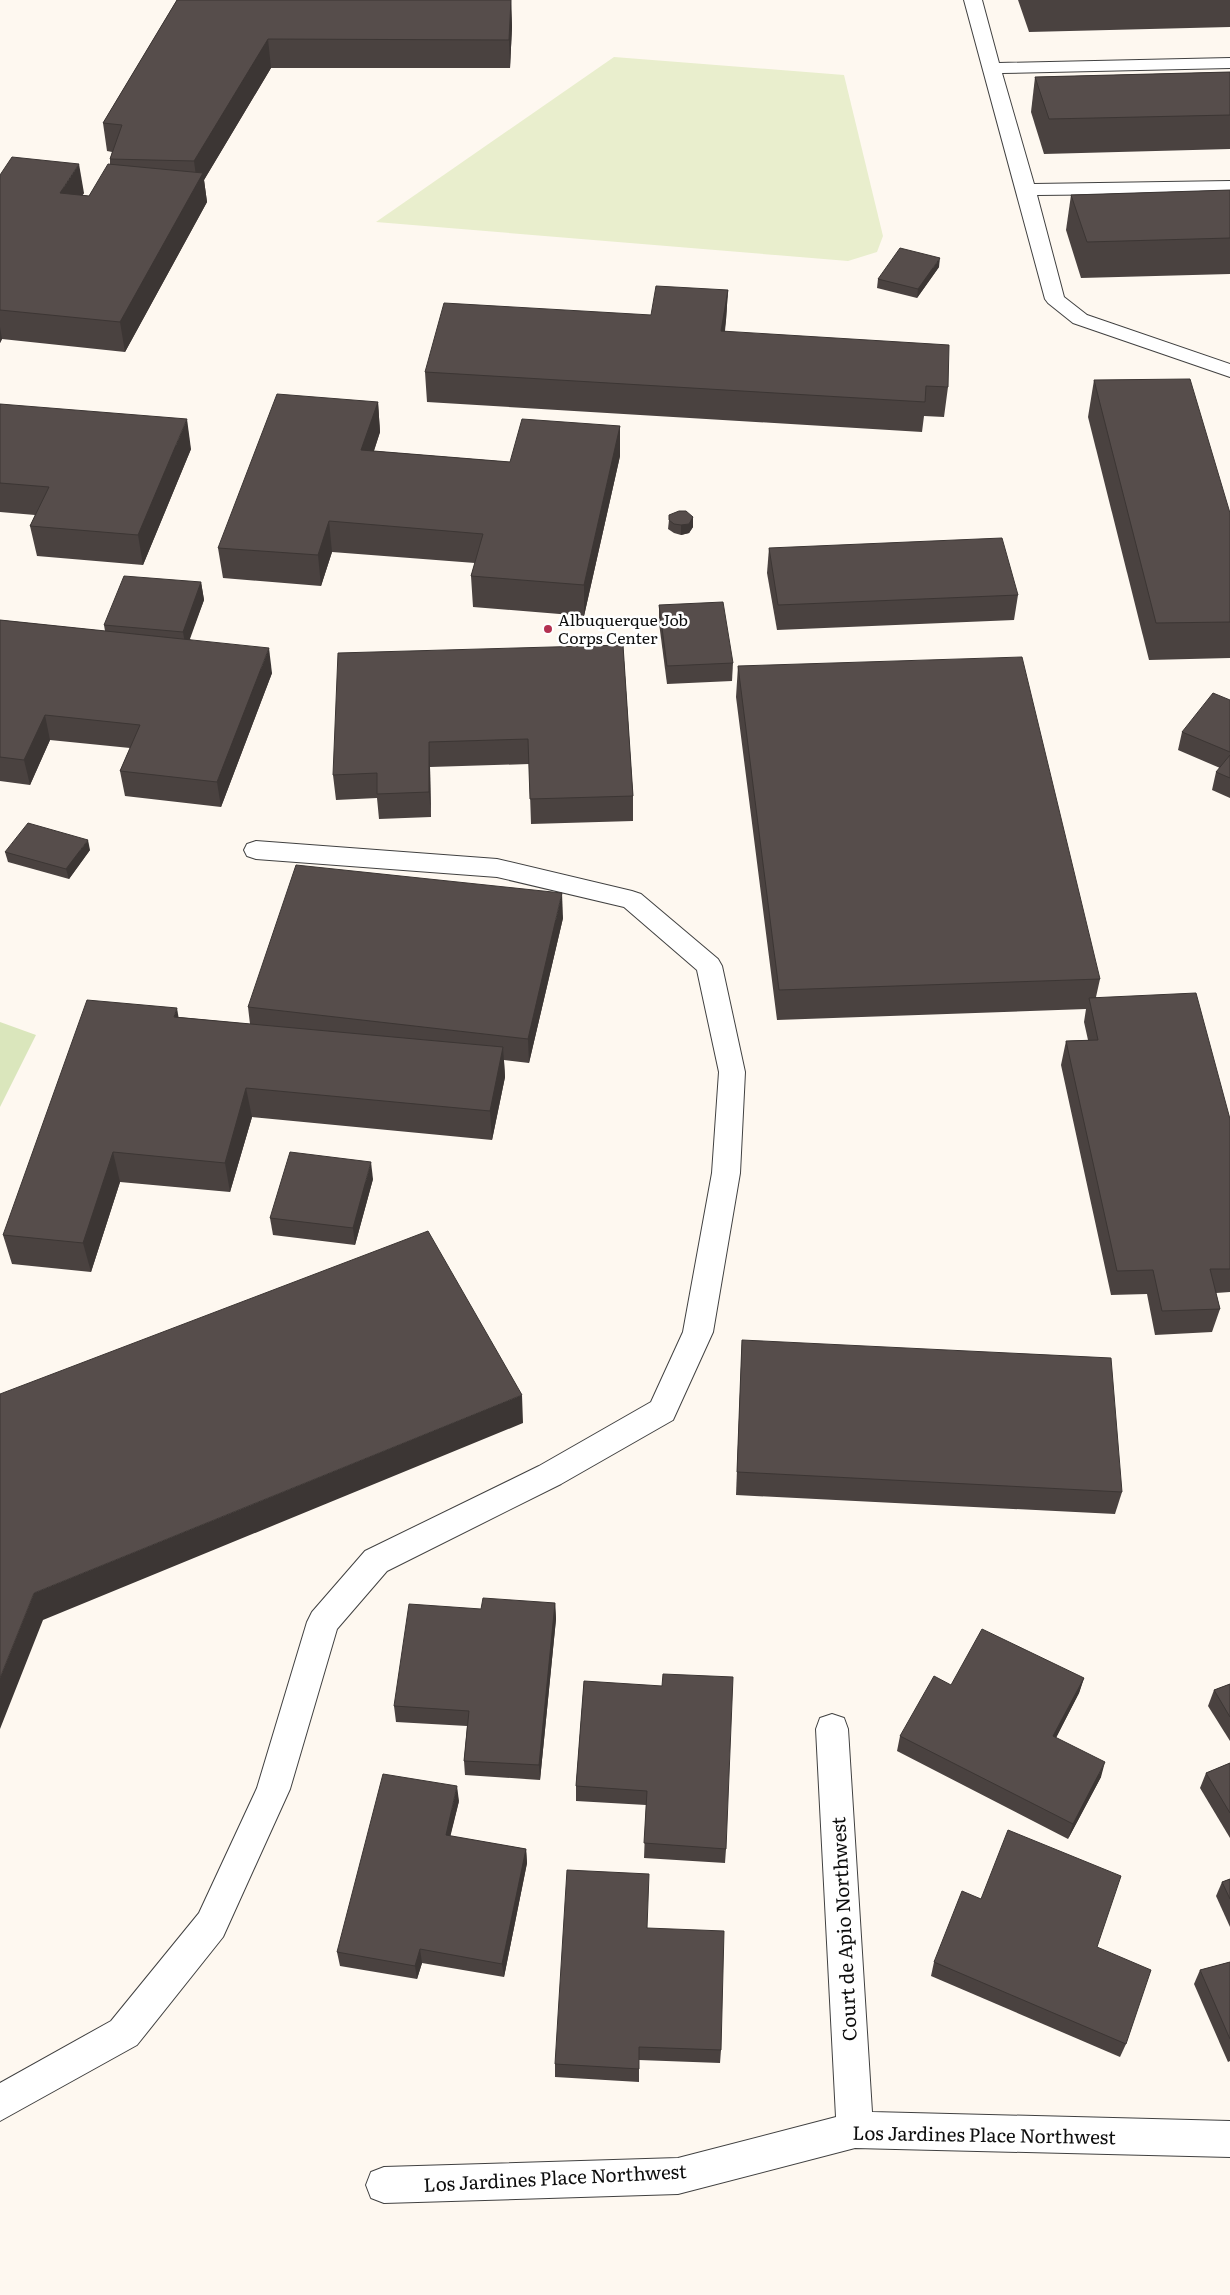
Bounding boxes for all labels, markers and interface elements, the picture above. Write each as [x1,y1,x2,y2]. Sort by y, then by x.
place label: Albuquerque Job Corps Center [558,607,688,649]
marker: Albuquerque Job Corps Center [542,623,554,635]
street label: Court de Apio Northwest [823,1816,863,2042]
street label: Los Jardines Place Northwest [852,2118,1116,2150]
street label: Los Jardines Place Northwest [423,2156,688,2198]

